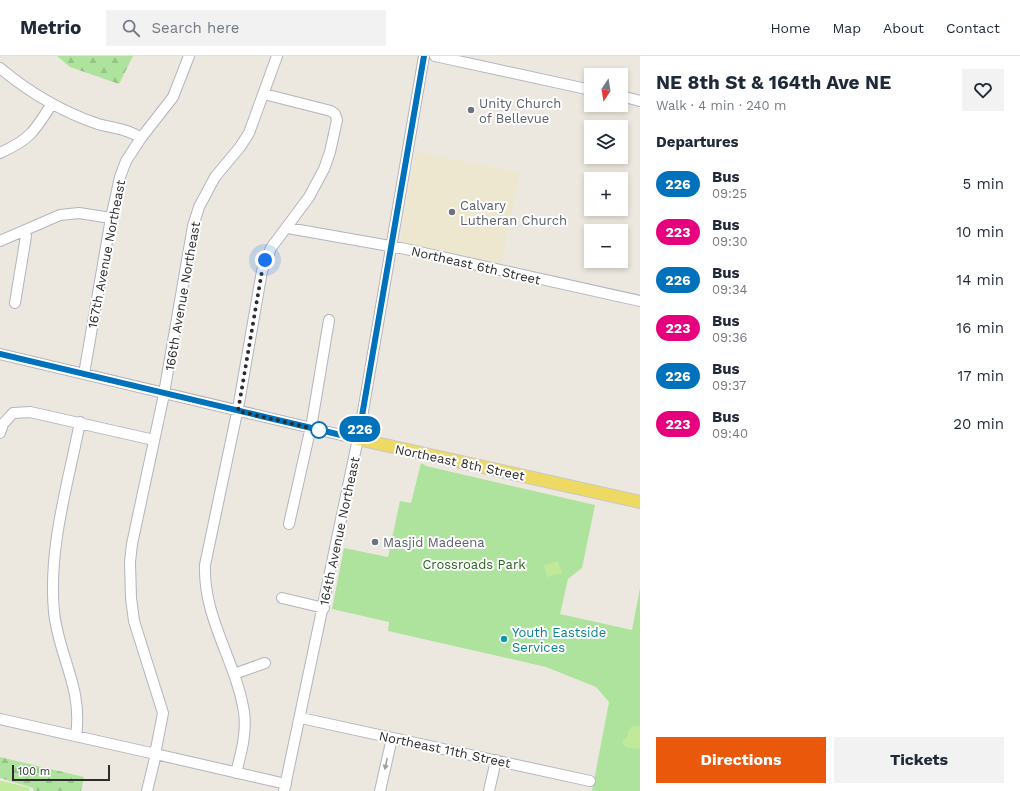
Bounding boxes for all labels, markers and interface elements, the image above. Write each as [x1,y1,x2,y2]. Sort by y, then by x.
search box [106,10,386,46]
text: Metrio [20,16,82,39]
icon: search [120,17,142,39]
text: Search here [152,19,239,37]
text: Home [770,20,810,36]
text: Map [832,20,861,36]
text: About [883,20,924,36]
text: Contact [946,20,1000,36]
north arrow [584,68,628,112]
map controls [584,68,628,268]
button: heart [962,69,1004,111]
text: NE 8th St & 164th Ave NE [656,71,891,94]
place label: Unity Church of Bellevue [479,96,561,126]
text: Walk · 4 min · 240 m [656,98,786,113]
marker: Unity Church of Bellevue [466,105,476,115]
button: layers [584,120,628,164]
text: Departures [656,133,739,151]
text: Bus [712,168,740,186]
button: + [584,172,628,216]
text: 5 min [963,175,1004,193]
text: 226 [665,176,691,192]
street label: 167th Avenue Northeast [85,178,128,330]
text: 09:25 [712,186,747,201]
place label: Calvary Lutheran Church [460,198,567,228]
marker: Calvary Lutheran Church [447,207,457,217]
text: Bus [712,216,740,234]
street label: 166th Avenue Northeast [162,220,203,372]
text: 10 min [956,223,1004,241]
button: − [584,224,628,268]
text: 223 [666,224,691,240]
text: 09:30 [712,234,748,249]
street label: Northeast 6th Street [410,243,543,288]
your location [255,250,275,270]
text: Bus [712,264,740,282]
text: 14 min [956,271,1004,289]
text: 226 [665,272,691,288]
text: 09:34 [712,282,747,297]
text: Bus [712,312,740,330]
text: 16 min [956,319,1004,337]
text: 223 [666,320,691,336]
text: 09:36 [712,330,747,345]
text: Bus [712,360,740,378]
text: 17 min [957,367,1004,385]
text: 226 [665,368,691,384]
text: 09:37 [712,378,746,393]
text: Bus [712,408,740,426]
text: 20 min [953,415,1004,433]
line badge: 226 [337,416,383,442]
text: 223 [666,416,691,432]
unlabelled marker [310,421,328,439]
text: 226 [347,421,373,437]
text: 09:40 [712,426,748,441]
street label: Northeast 8th Street [394,441,527,484]
street label: 164th Avenue Northeast [316,455,363,607]
place label: Masjid Madeena [383,535,485,550]
marker: Masjid Madeena [370,537,380,547]
park label: Crossroads Park [422,557,526,572]
place label: Youth Eastside Services [512,625,606,655]
marker: Youth Eastside Services [499,634,509,644]
street label: Northeast 11th Street [378,728,513,771]
button: Directions [656,737,826,783]
button: Tickets [834,737,1004,783]
one-way arrow [382,758,388,771]
scale bar [12,763,110,782]
text: 100 m [18,765,50,778]

